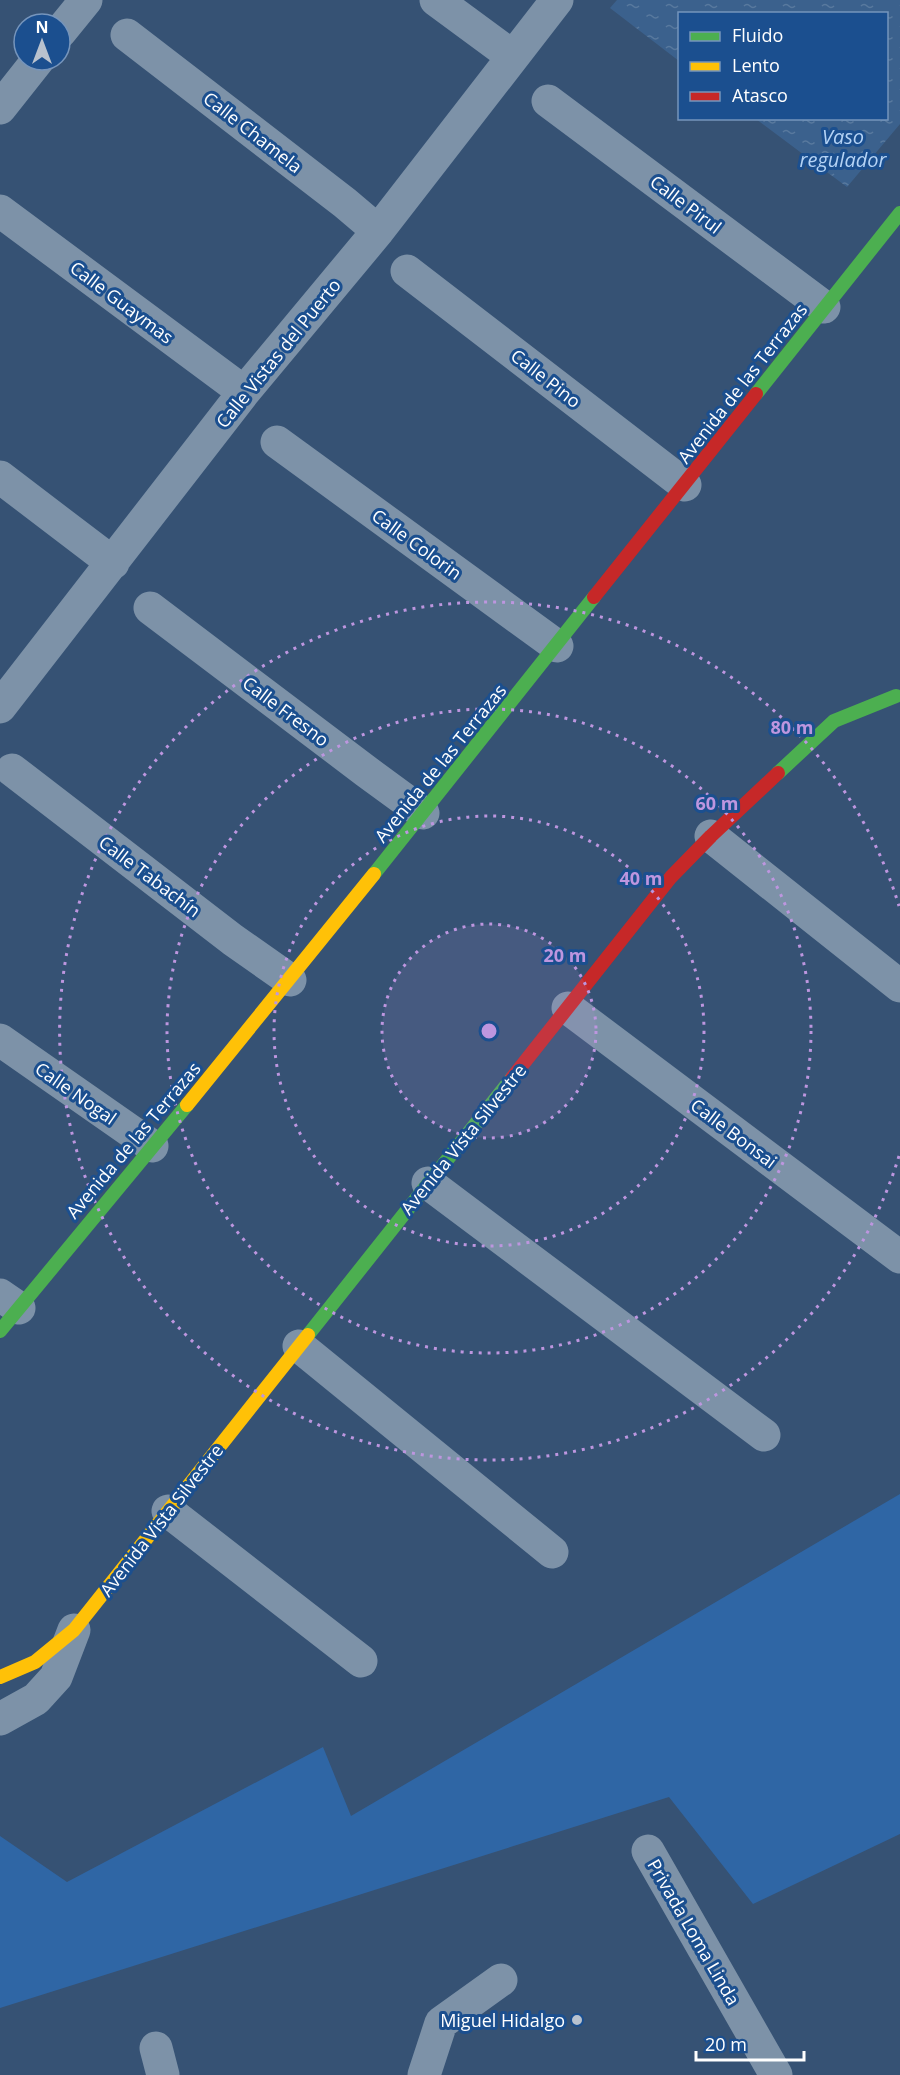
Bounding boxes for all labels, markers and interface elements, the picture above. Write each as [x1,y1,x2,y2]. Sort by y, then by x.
north arrow [12,12,72,72]
legend [678,12,888,120]
text: N [35,16,49,38]
text: Fluido [732,23,783,47]
text: Lento [732,53,780,77]
text: Atasco [732,83,788,107]
street label: Calle Chamela [199,86,307,178]
water label: Vaso regulador [800,123,888,173]
street label: Calle Pirul [645,169,727,239]
street label: Calle Guaymas [65,255,179,349]
street label: Calle Vistas del Puerto [210,273,346,433]
street label: Avenida de las Terrazas [672,298,812,468]
street label: Calle Pino [506,343,586,413]
street label: Calle Colorin [367,503,467,585]
street label: Calle Fresno [238,671,334,751]
street label: Avenida de las Terrazas [369,679,511,847]
text: 80 m [771,715,813,739]
text: 60 m [696,791,738,815]
street label: Calle Tabachín [94,830,206,922]
text: 40 m [620,866,662,890]
text: 20 m [544,943,586,967]
centre of rings [479,1021,499,1041]
street label: Calle Nogal [31,1056,121,1130]
street label: Avenida de las Terrazas [60,1057,206,1223]
street label: Avenida Vista Silvestre [395,1059,531,1219]
street label: Calle Bonsai [686,1093,782,1173]
street label: Avenida Vista Silvestre [94,1439,228,1601]
street label: Privada Loma Linda [642,1855,746,2009]
place label: Miguel Hidalgo [440,2008,565,2032]
marker: Miguel Hidalgo [570,2013,584,2027]
scale bar [696,2024,804,2062]
text: 20 m [705,2032,747,2056]

